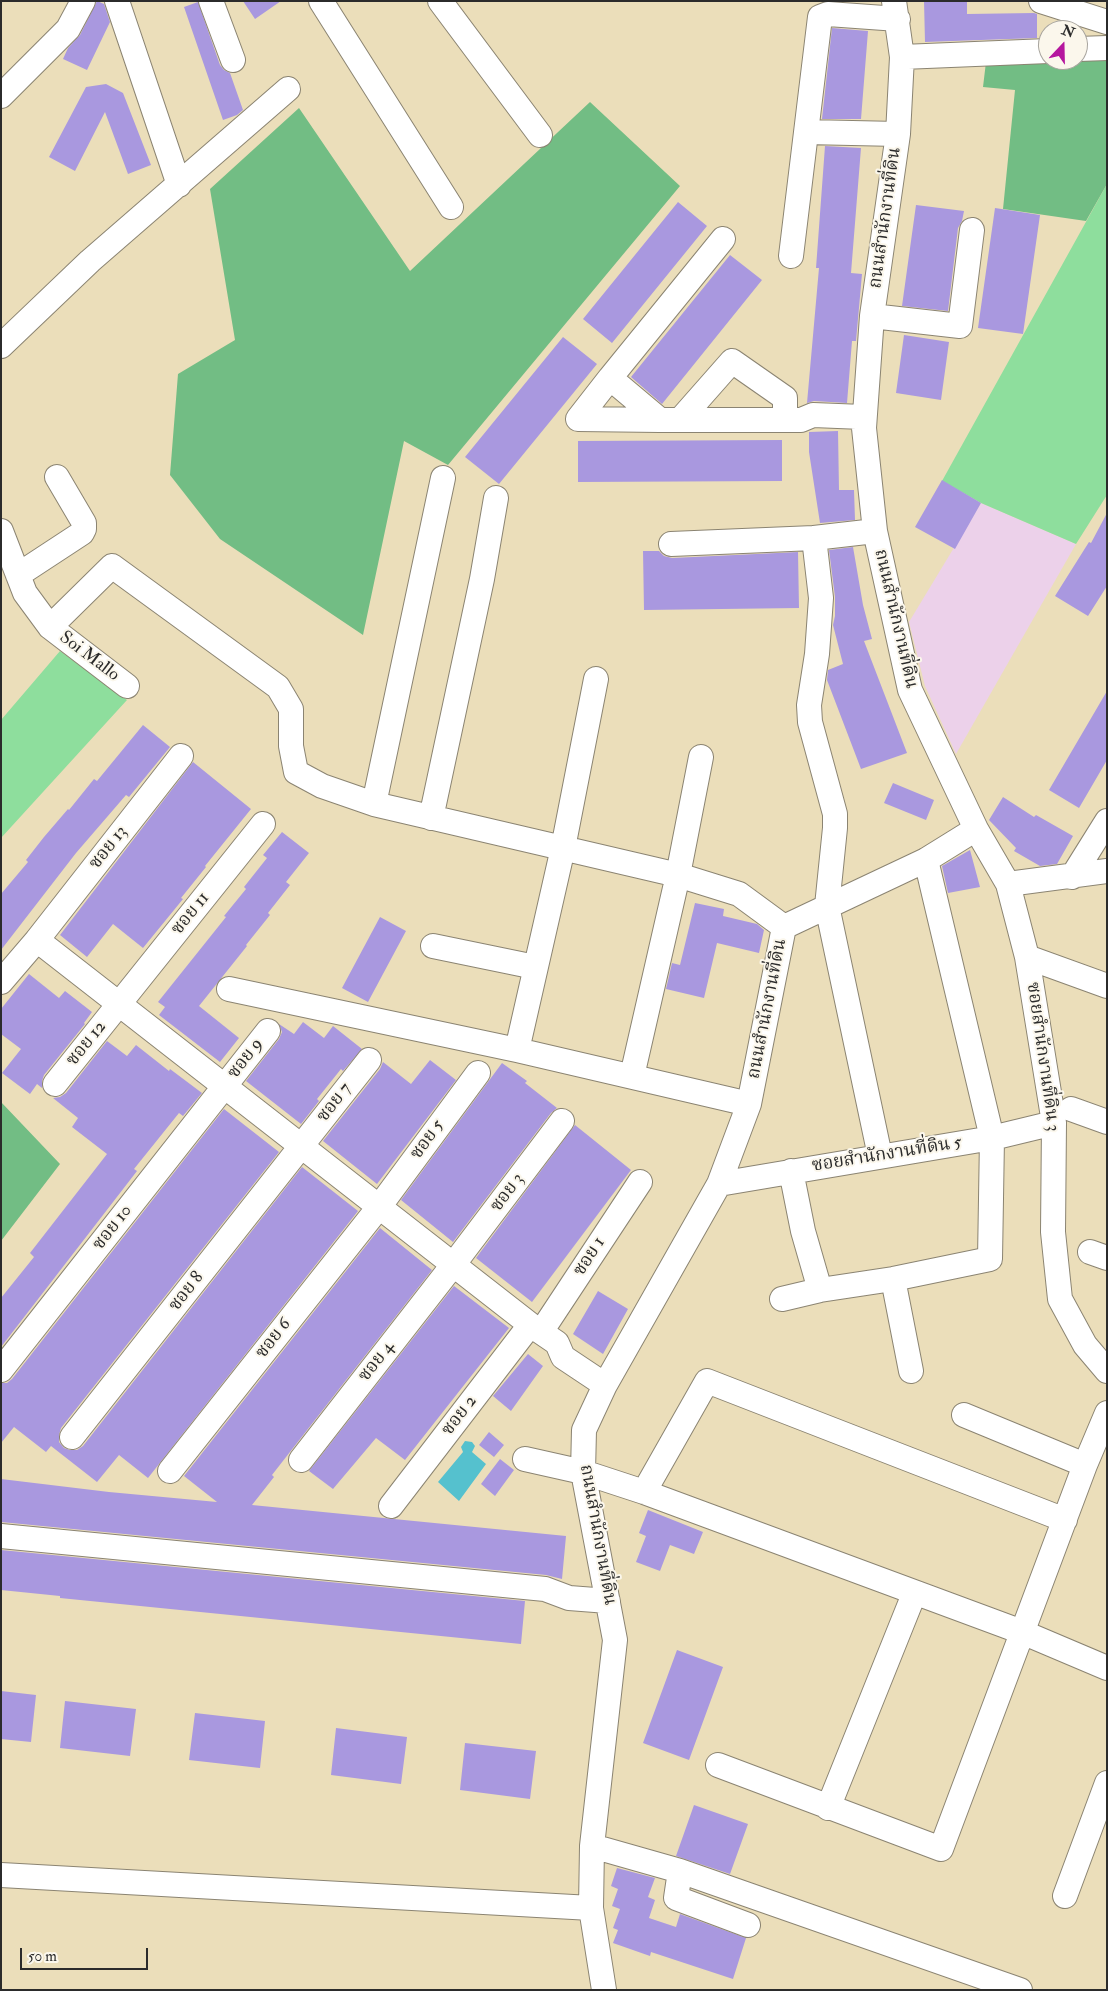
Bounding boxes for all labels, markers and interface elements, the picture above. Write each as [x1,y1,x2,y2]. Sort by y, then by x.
north arrow [1038,20,1088,70]
text: N [1059,21,1077,42]
street label: ถนนสำนักงานที่ดิน [865,146,907,290]
street label: ถนนสำนักงานที่ดิน [868,547,922,691]
street label: Soi Mallo [55,627,123,687]
street label: ซอย 13 [85,822,133,874]
street label: ซอย 11 [167,888,215,940]
street label: ถนนสำนักงานที่ดิน [744,937,792,1081]
street label: ซอยสำนักงานที่ดิน 3 [1021,981,1063,1133]
street label: ซอย 12 [62,1017,112,1071]
street label: ซอย 9 [224,1035,268,1083]
street label: ซอย 7 [313,1079,357,1127]
street label: ซอย 5 [406,1116,450,1164]
street label: ซอยสำนักงานที่ดิน 5 [811,1132,963,1178]
street label: ซอย 3 [486,1169,530,1217]
street label: ซอย 10 [89,1201,137,1255]
street label: ซอย 1 [569,1233,611,1281]
street label: ซอย 8 [165,1268,209,1316]
street label: ซอย 6 [252,1315,296,1363]
street label: ซอย 4 [354,1337,400,1387]
street label: ซอย 2 [438,1392,482,1440]
street label: ถนนสำนักงานที่ดิน [574,1463,620,1607]
scale bar [22,1938,150,1970]
text: 50 m [28,1947,57,1966]

